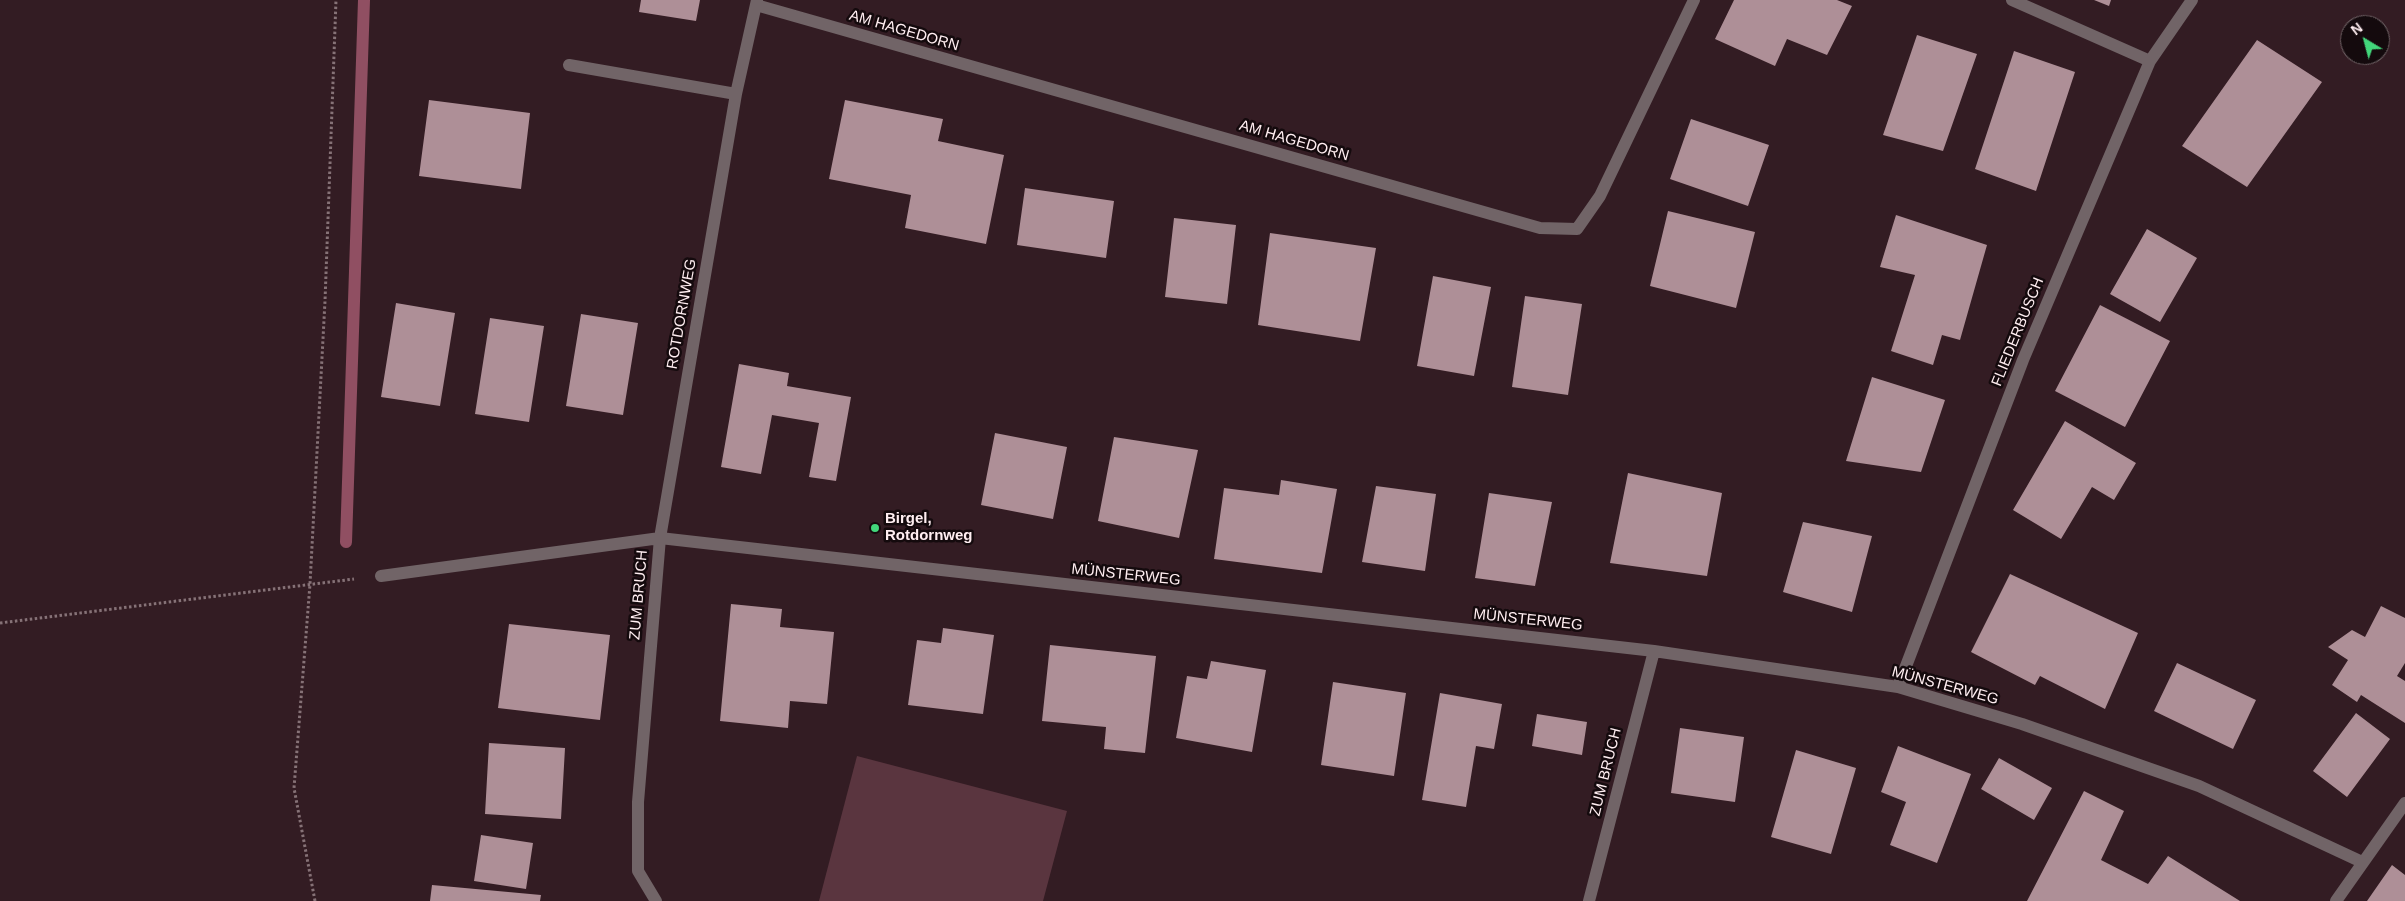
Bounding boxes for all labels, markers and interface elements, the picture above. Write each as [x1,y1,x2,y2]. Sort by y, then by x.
street label: AM HAGEDORN [847,7,961,55]
north arrow [2340,15,2390,65]
text: N [2348,19,2365,38]
street label: AM HAGEDORN [1237,117,1351,165]
street label: ROTDORNWEG [663,257,701,371]
street label: FLIEDERBUSCH [1988,275,2048,389]
place label: Birgel, Rotdornweg [885,510,972,545]
marker: Birgel, Rotdornweg [869,522,881,534]
street label: ZUM BRUCH [626,549,652,641]
street label: MÜNSTERWEG [1070,560,1182,590]
street label: MÜNSTERWEG [1472,605,1584,635]
street label: MÜNSTERWEG [1890,663,2000,709]
street label: ZUM BRUCH [1586,726,1626,818]

